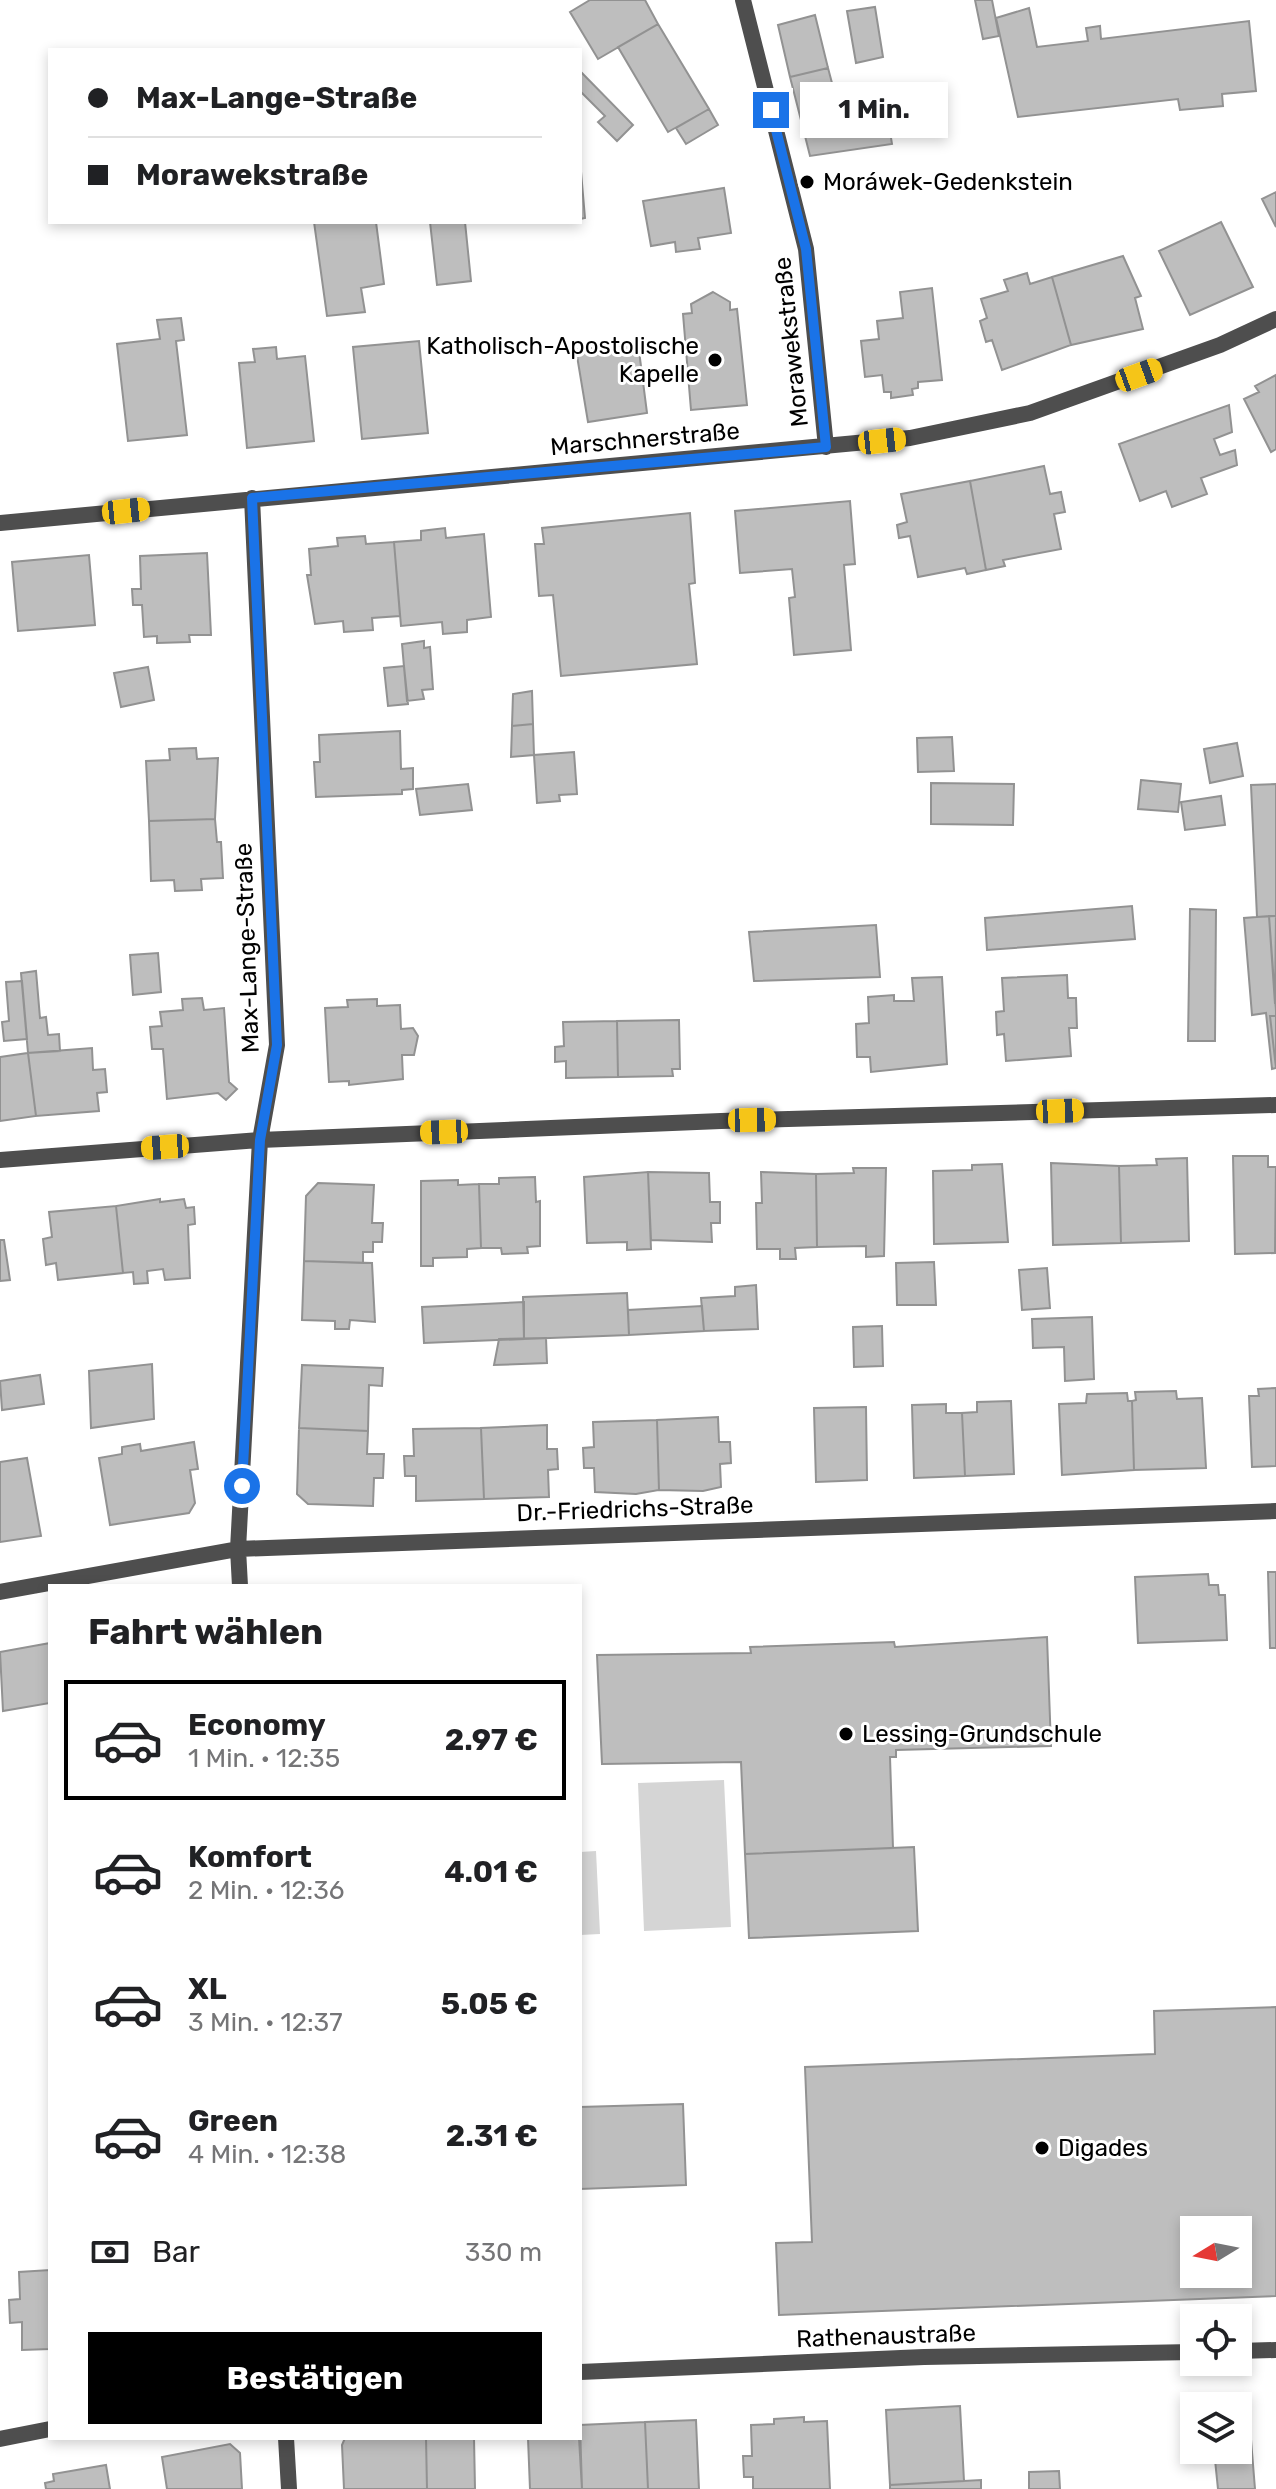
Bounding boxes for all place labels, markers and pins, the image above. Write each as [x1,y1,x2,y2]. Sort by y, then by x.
place label: Moráwek-Gedenkstein [823,168,1073,196]
marker: Moráwek-Gedenkstein [798,173,816,191]
place label: Katholisch-Apostolische Kapelle [426,332,699,388]
marker: Katholisch-Apostolische Kapelle [706,351,724,369]
place label: Lessing-Grundschule [862,1720,1102,1748]
marker: Lessing-Grundschule [837,1725,855,1743]
place label: Digades [1058,2134,1148,2162]
marker: Digades [1033,2139,1051,2157]

